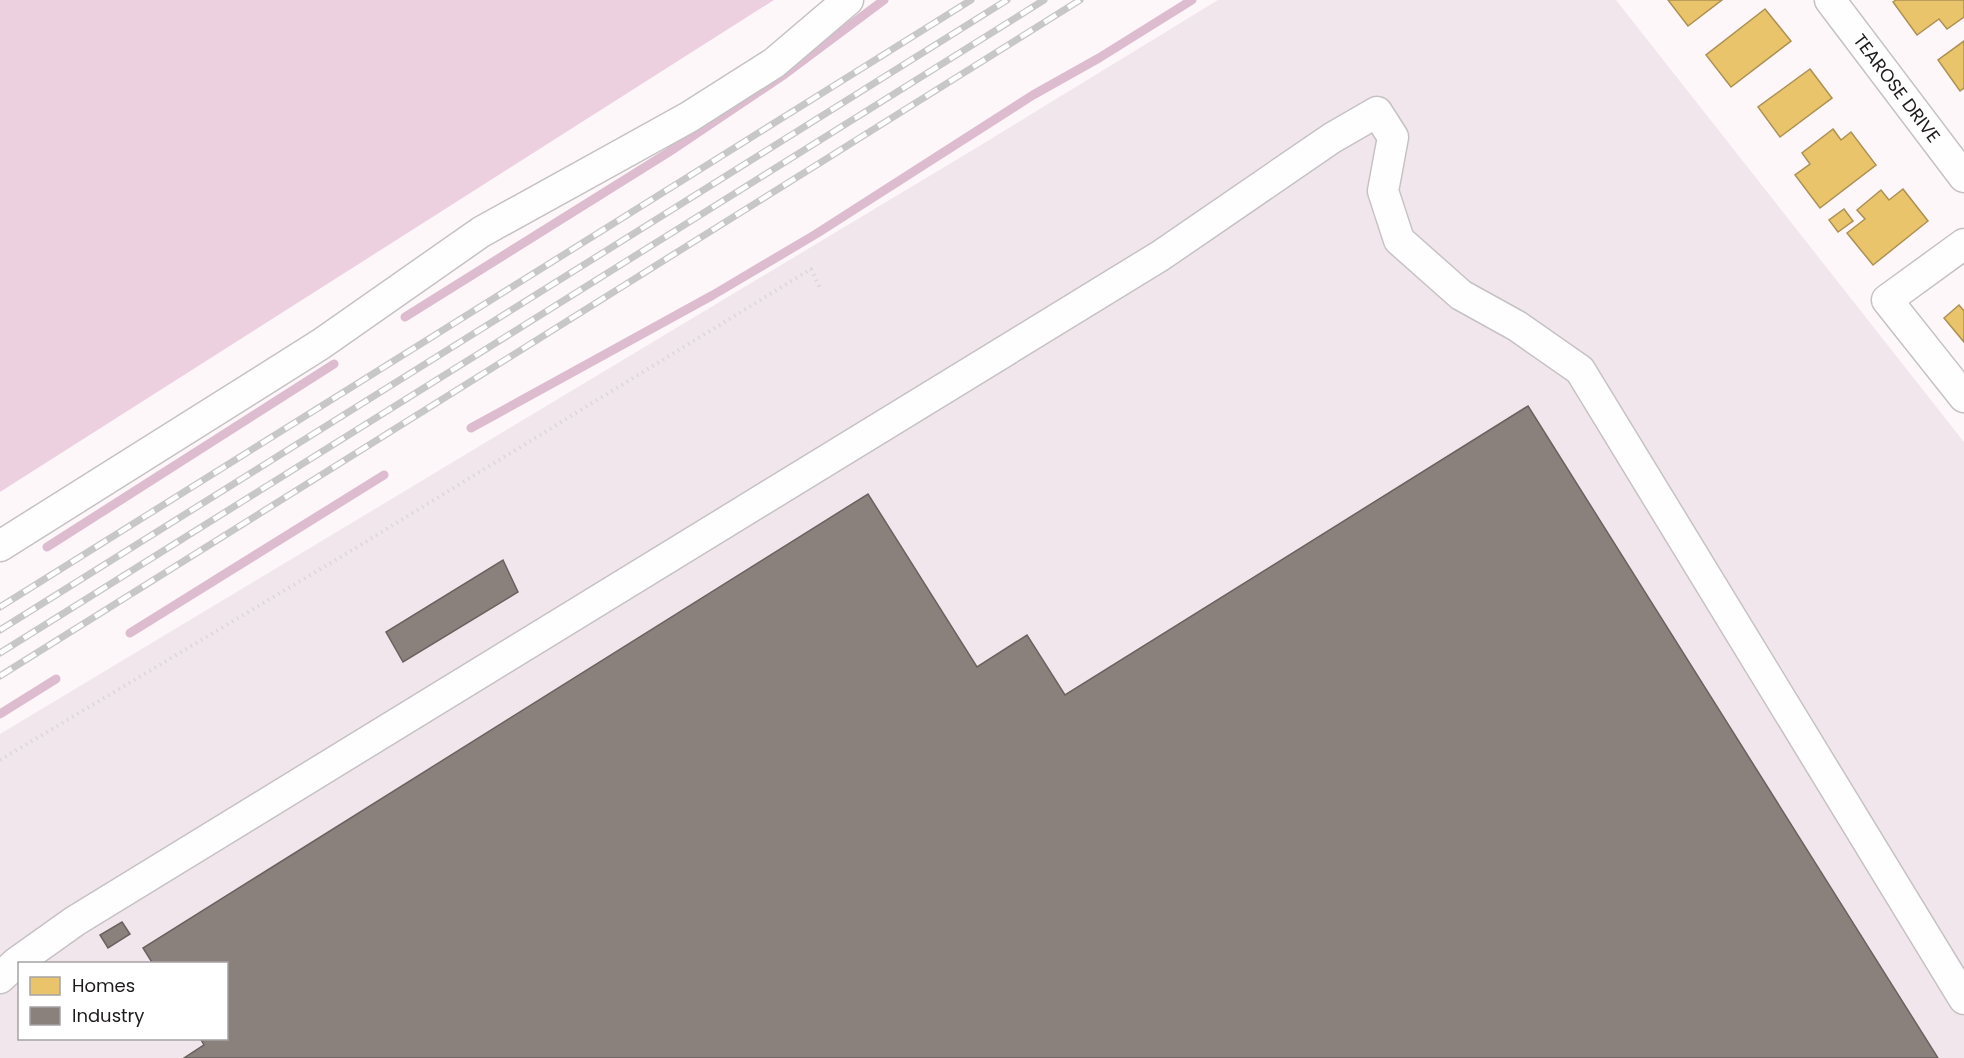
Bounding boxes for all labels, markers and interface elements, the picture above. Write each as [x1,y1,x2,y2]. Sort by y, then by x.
street label: TEAROSE DRIVE [1848,28,1946,148]
legend [18,962,228,1040]
text: Homes [72,973,135,998]
text: Industry [72,1003,144,1028]

